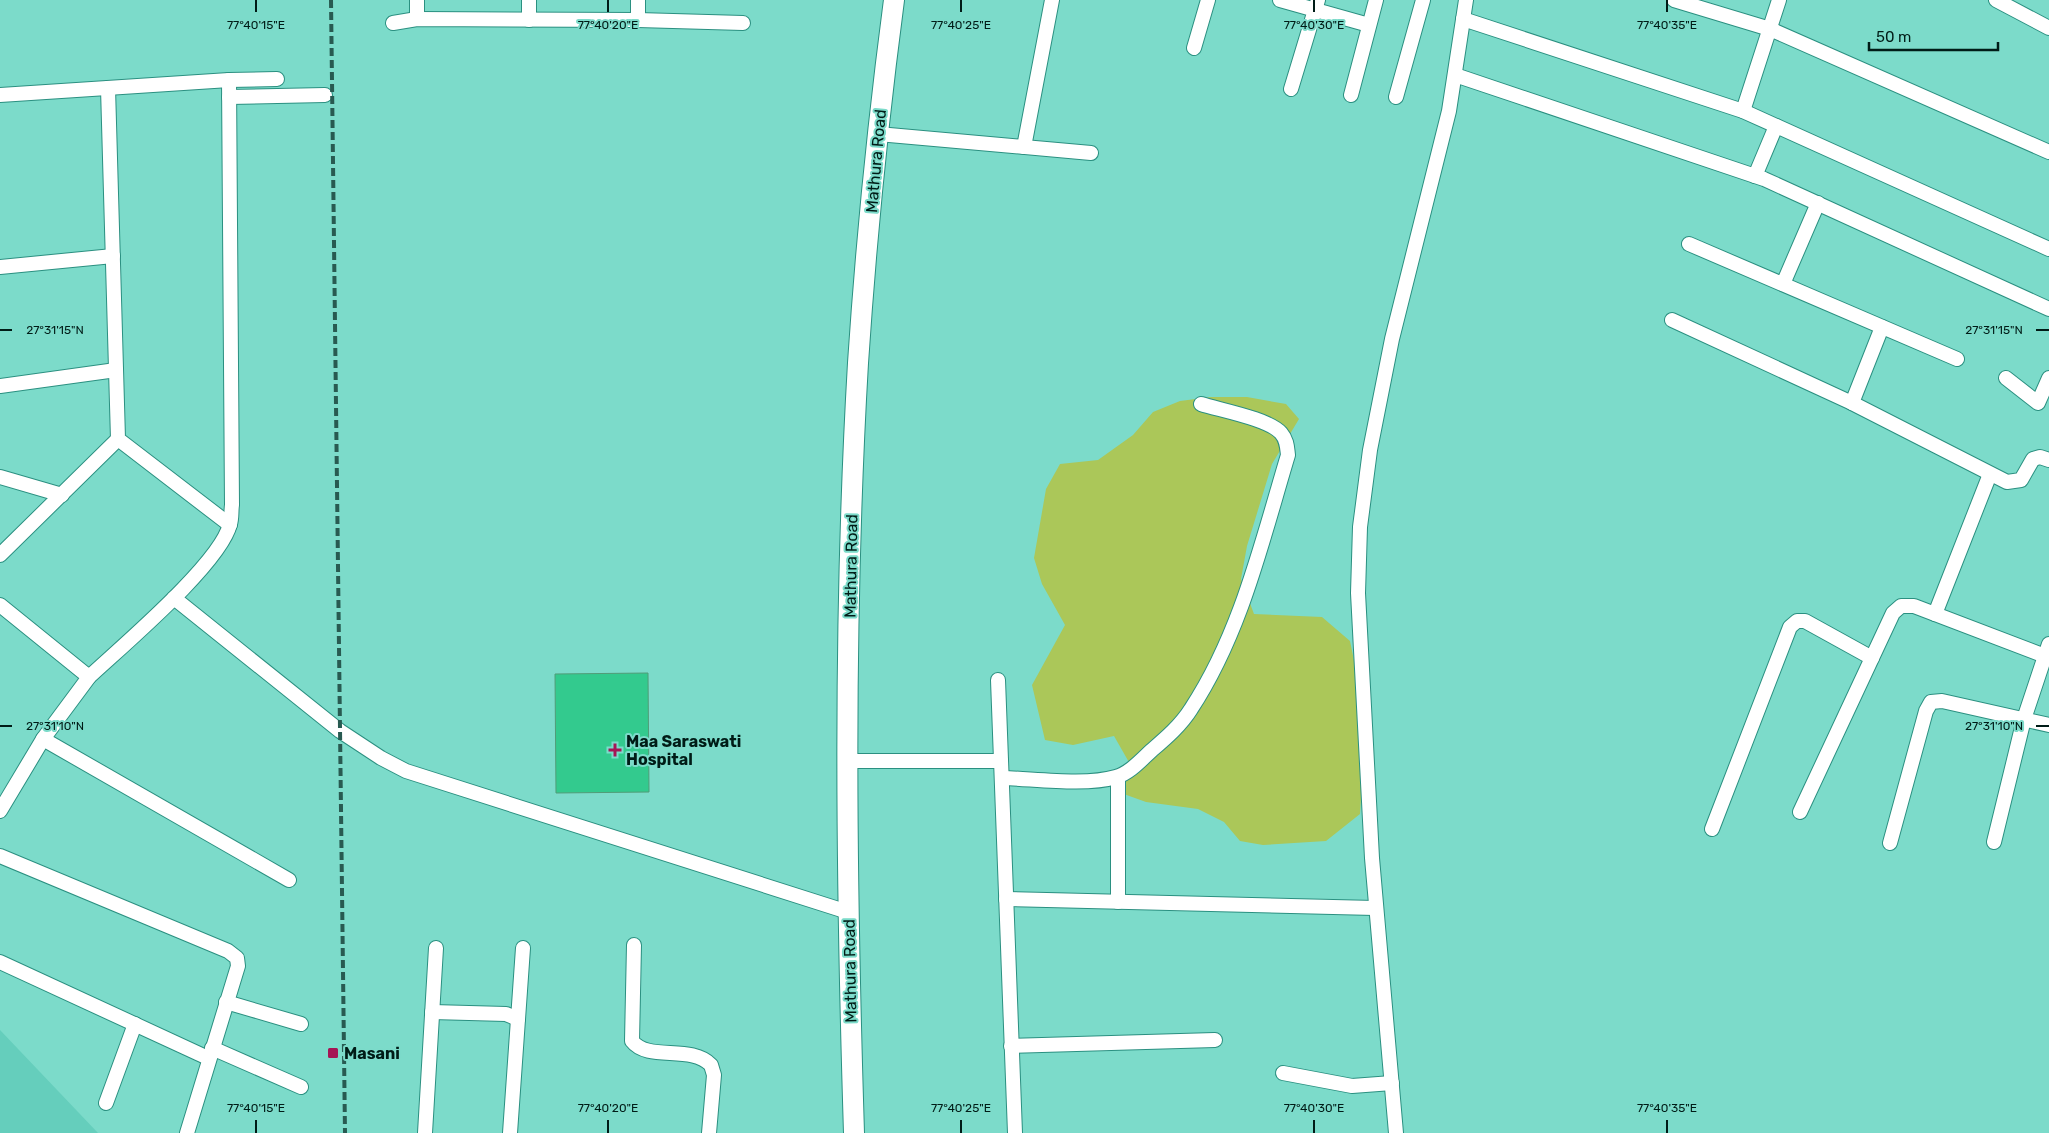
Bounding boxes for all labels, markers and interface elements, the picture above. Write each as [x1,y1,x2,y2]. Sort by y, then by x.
text: 77°40'15"E [227,18,285,32]
text: 77°40'20"E [578,18,638,32]
text: 77°40'25"E [931,18,991,32]
text: 77°40'30"E [1284,18,1344,32]
text: 77°40'35"E [1637,18,1697,32]
scale bar [1869,20,1998,52]
text: 50 m [1876,28,1911,46]
street label: Mathura Road [862,109,890,213]
text: 27°31'15"N [26,323,84,337]
text: 27°31'15"N [1965,323,2023,337]
street label: Mathura Road [841,514,861,618]
text: 27°31'10"N [26,719,84,733]
text: 27°31'10"N [1965,719,2023,733]
place label: Maa Saraswati Hospital [626,732,741,769]
marker: Maa Saraswati Hospital [608,743,622,757]
street label: Mathura Road [840,919,860,1023]
place label: Masani [344,1044,400,1063]
marker: Masani [326,1046,340,1060]
text: 77°40'15"E [227,1101,285,1115]
text: 77°40'20"E [578,1101,638,1115]
text: 77°40'25"E [931,1101,991,1115]
text: 77°40'30"E [1284,1101,1344,1115]
text: 77°40'35"E [1637,1101,1697,1115]

